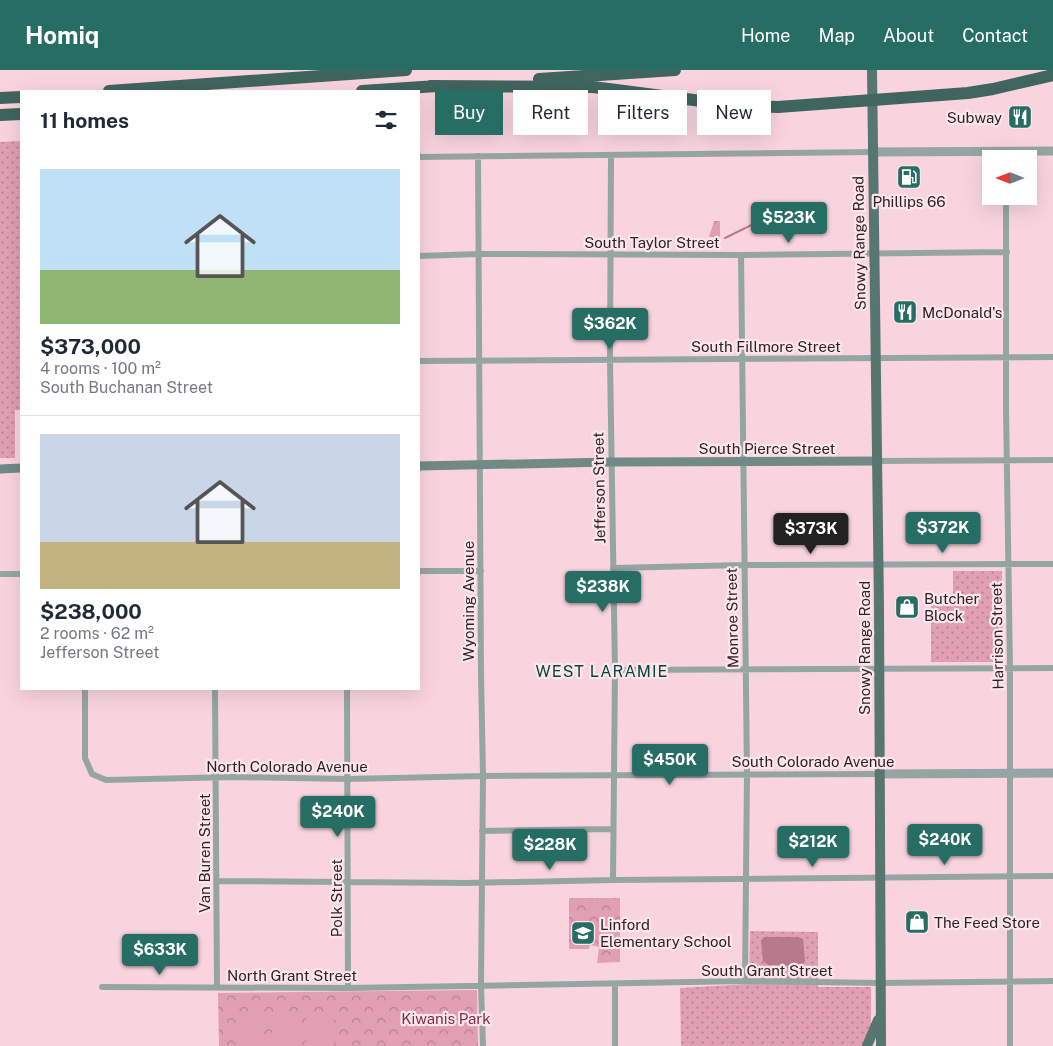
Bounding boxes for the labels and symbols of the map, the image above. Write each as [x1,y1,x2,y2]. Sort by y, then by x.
restaurant icon: Subway [1007,104,1033,130]
place label: Subway [947,109,1002,126]
north arrow [982,150,1038,205]
fuel station icon: Phillips 66 [896,164,922,190]
street label: Snowy Range Road [849,176,869,310]
place label: Phillips 66 [872,193,946,210]
pin: $523K [754,202,824,244]
street label: South Taylor Street [584,234,720,251]
restaurant icon: McDonald's [892,299,918,325]
place label: McDonald's [922,304,1002,321]
pin: $362K [575,308,645,350]
street label: South Fillmore Street [691,338,841,355]
street label: Jefferson Street [590,432,608,544]
street label: South Pierce Street [699,440,836,457]
pin: $373K [776,512,846,555]
pin: $372K [908,512,978,554]
street label: Wyoming Avenue [460,541,477,661]
street label: Monroe Street [723,567,741,668]
pin: $238K [568,570,638,613]
street label: Snowy Range Road [856,581,873,715]
street label: Harrison Street [988,582,1006,690]
place label: Butcher Block [924,590,980,624]
shop icon: Butcher Block [894,594,920,620]
district label: WEST LARAMIE [536,662,668,681]
pin: $450K [635,744,705,786]
street label: South Colorado Avenue [731,753,895,770]
street label: North Colorado Avenue [206,758,368,775]
street label: Van Buren Street [196,793,213,913]
pin: $240K [303,796,373,838]
pin: $240K [910,824,980,866]
pin: $212K [778,826,848,868]
pin: $228K [515,828,585,871]
street label: Polk Street [328,859,345,937]
shop icon: The Feed Store [904,909,930,935]
place label: The Feed Store [934,914,1040,931]
place label: Linford Elementary School [600,916,732,950]
school or university icon: Linford Elementary School [570,920,596,946]
pin: $633K [125,934,195,976]
street label: South Grant Street [701,962,833,979]
street label: North Grant Street [227,967,357,984]
park label: Kiwanis Park [401,1010,491,1027]

